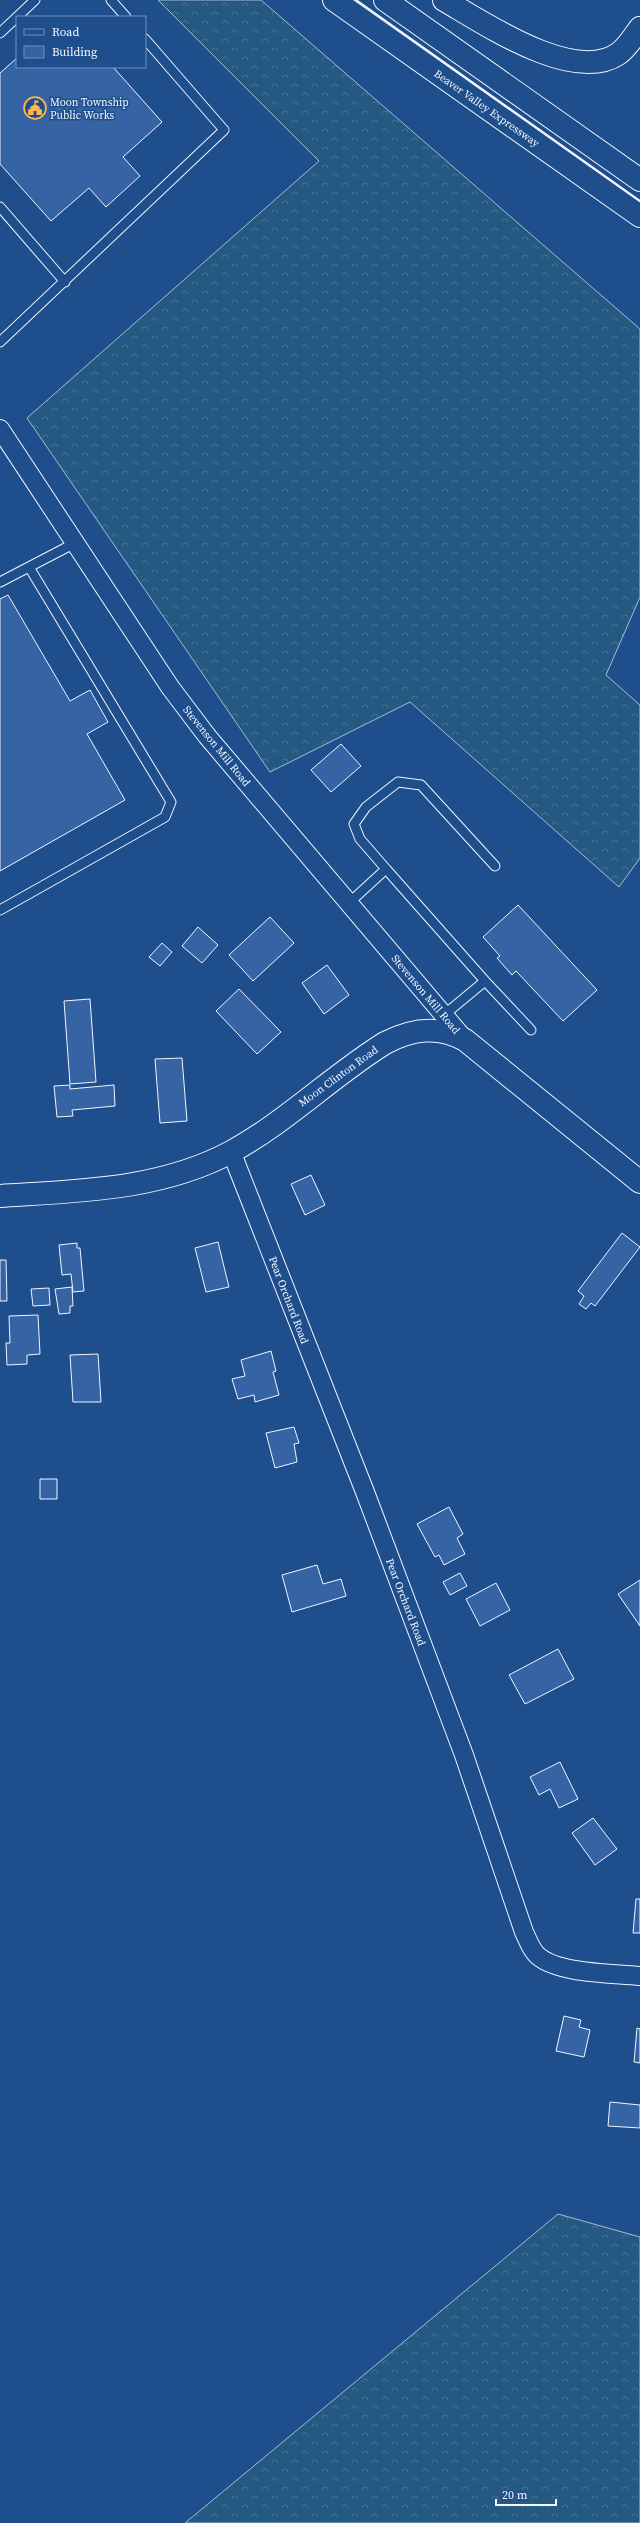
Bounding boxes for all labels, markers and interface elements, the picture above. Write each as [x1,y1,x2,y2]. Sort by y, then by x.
legend [16,16,146,68]
text: Road [52,24,79,40]
text: Building [52,44,97,60]
street label: Beaver Valley Expressway [431,66,543,151]
public building icon: Moon Township Public Works [22,95,48,121]
place label: Moon Township Public Works [50,95,129,123]
street label: Stevenson Mill Road [179,703,254,790]
street label: Stevenson Mill Road [388,951,464,1038]
street label: Moon Clinton Road [296,1042,382,1110]
street label: Pear Orchard Road [265,1254,312,1347]
street label: Pear Orchard Road [382,1556,429,1649]
scale bar [496,2481,556,2507]
text: 20 m [502,2487,528,2503]

